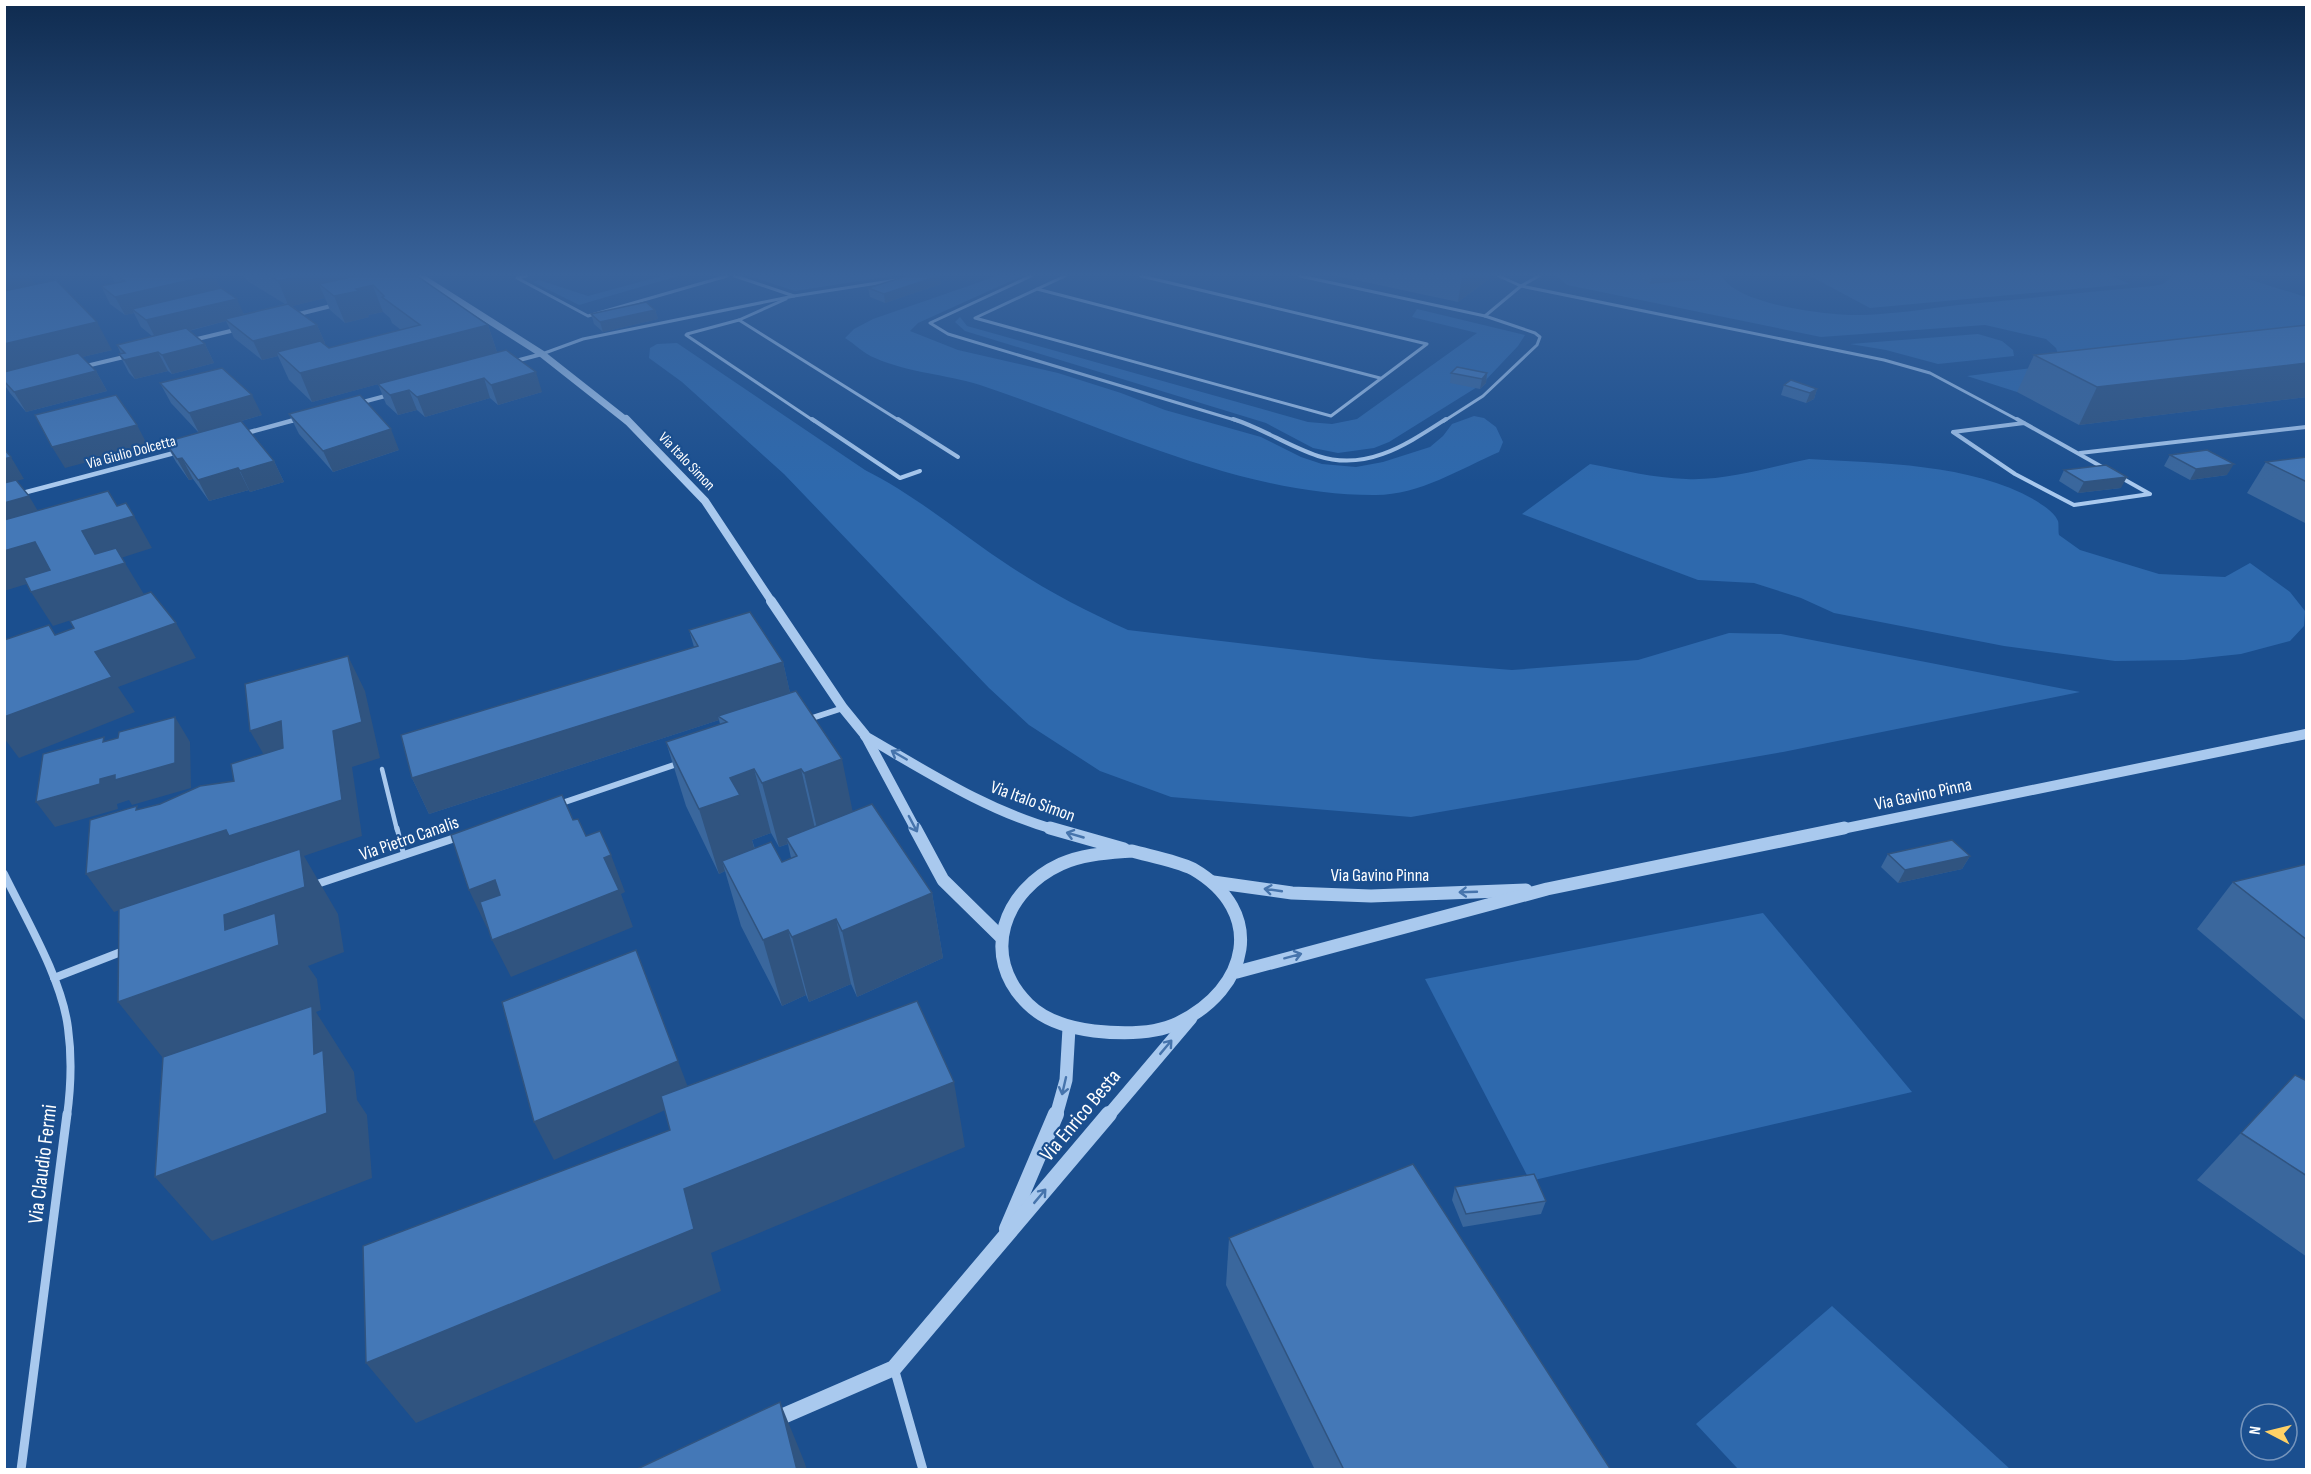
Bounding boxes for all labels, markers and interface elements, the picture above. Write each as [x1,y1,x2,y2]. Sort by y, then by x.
street label: Via Italo Simon [654,428,719,495]
street label: Via Giulio Dolcetta [84,431,178,474]
one-way arrow [891,749,908,761]
street label: Via Gavino Pinna [1873,774,1974,815]
street label: Via Italo Simon [988,776,1078,827]
street label: Via Pietro Canalis [357,812,462,865]
one-way arrow [907,815,919,832]
one-way arrow [1066,829,1085,841]
street label: Via Gavino Pinna [1331,865,1429,886]
one-way arrow [1264,885,1283,896]
one-way arrow [1458,886,1478,897]
one-way arrow [1284,950,1303,962]
one-way arrow [1160,1039,1173,1055]
street label: Via Enrico Besta [1035,1064,1126,1166]
one-way arrow [1058,1076,1070,1095]
street label: Via Claudio Fermi [23,1103,62,1225]
one-way arrow [1033,1189,1047,1204]
north arrow [2239,1402,2299,1462]
text: N [2246,1425,2266,1436]

